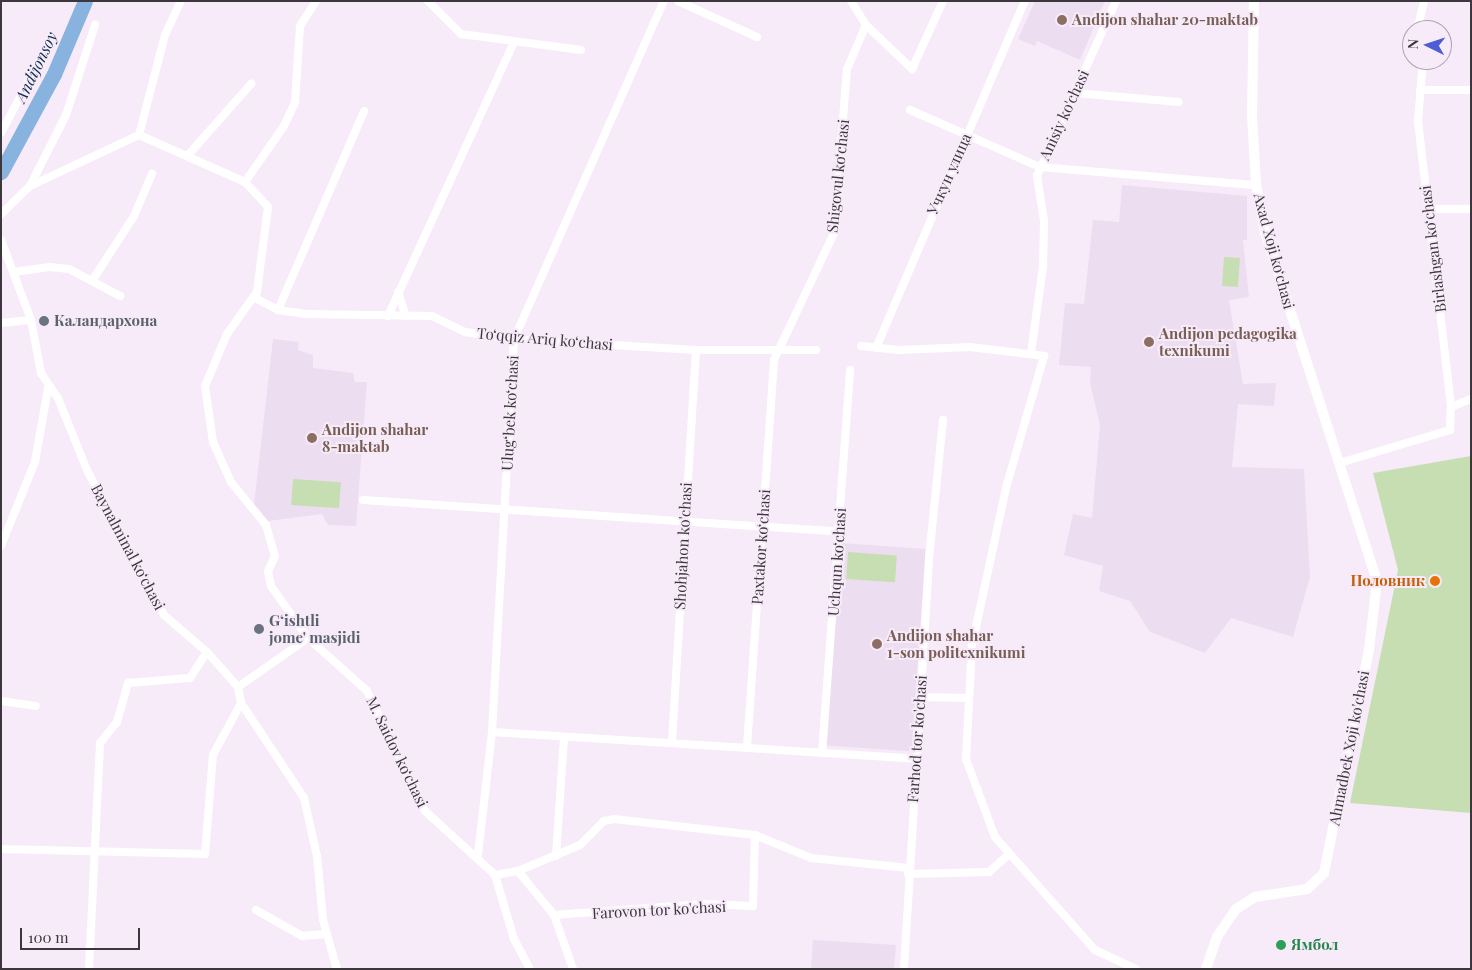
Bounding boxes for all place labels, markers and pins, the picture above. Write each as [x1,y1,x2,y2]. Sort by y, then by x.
place label: Andijon shahar 20-maktab [1072,11,1258,29]
marker: Andijon shahar 20-maktab [1056,14,1068,26]
place label: Каландархона [54,312,157,330]
marker: Каландархона [38,315,50,327]
place label: Andijon pedagogika texnikumi [1159,324,1297,359]
marker: Andijon pedagogika texnikumi [1143,336,1155,348]
place label: Andijon shahar 8-maktab [322,420,428,455]
marker: Andijon shahar 8-maktab [306,432,318,444]
place label: Половник [1350,572,1425,590]
marker: Половник [1429,575,1441,587]
place label: Gʻishtli jome' masjidi [269,611,361,646]
marker: Gʻishtli jome' masjidi [253,623,265,635]
place label: Andijon shahar 1-son politexnikumi [887,626,1025,661]
marker: Andijon shahar 1-son politexnikumi [871,638,883,650]
place label: Ямбол [1291,936,1338,954]
marker: Ямбол [1275,939,1287,951]

